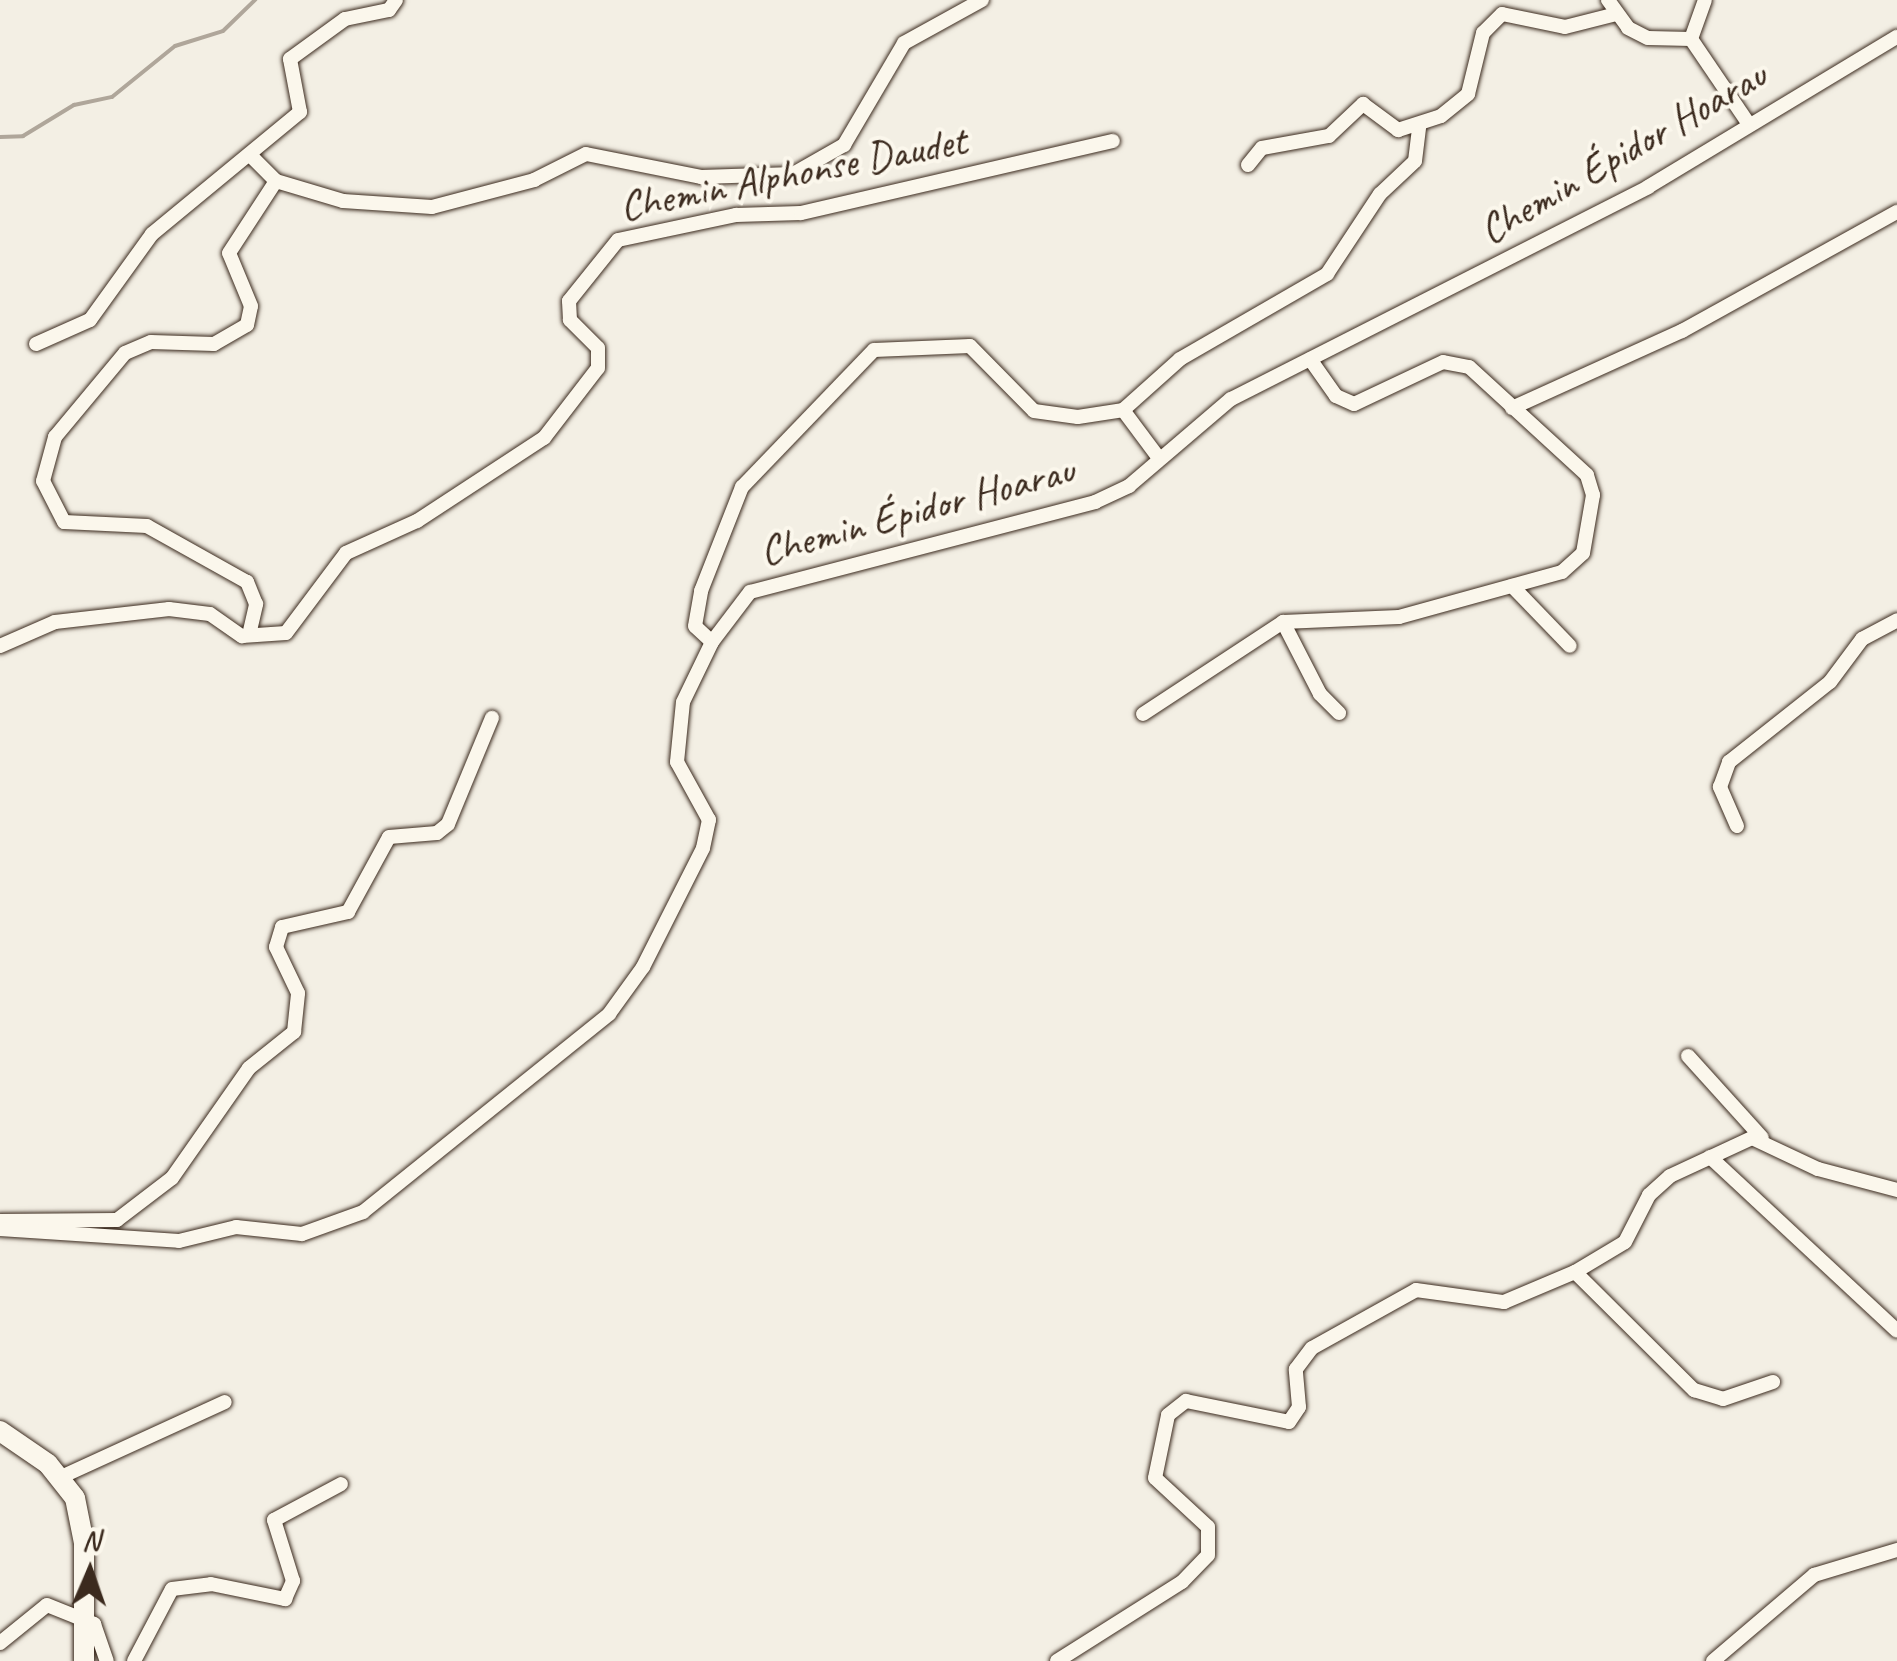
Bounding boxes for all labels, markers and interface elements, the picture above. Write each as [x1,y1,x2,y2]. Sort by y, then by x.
street label: Chemin Épidor Hoarau [1471,51,1775,255]
street label: Chemin Alphonse Daudet [615,116,971,232]
street label: Chemin Épidor Hoarau [755,445,1079,577]
north arrow [40,1521,140,1621]
text: N [82,1523,100,1558]

